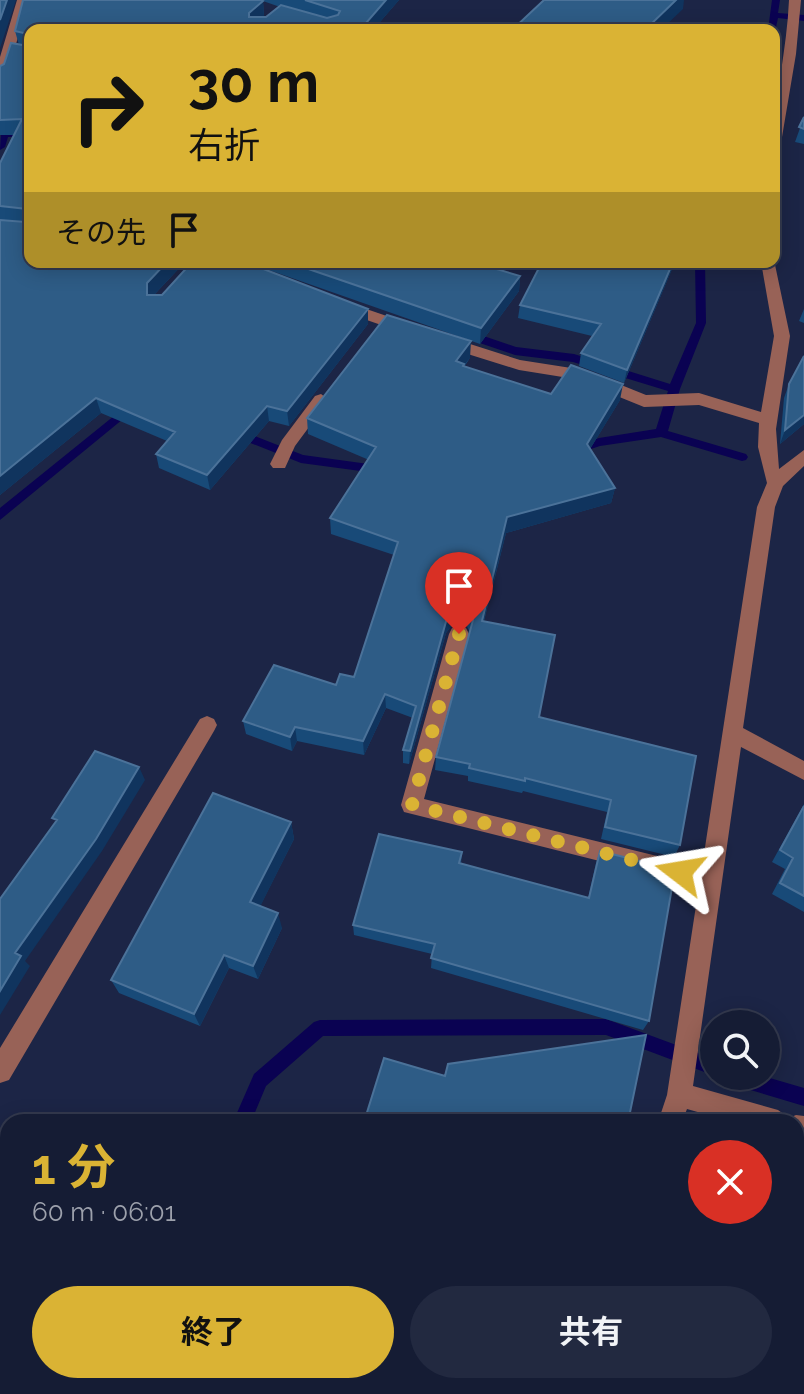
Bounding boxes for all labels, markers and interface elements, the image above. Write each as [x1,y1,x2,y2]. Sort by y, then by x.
text: 30 m [188,49,319,115]
icon: right [56,56,160,160]
text: 右折 [188,124,260,166]
icon: arrive [162,208,206,252]
text: その先 [56,215,146,250]
pin [425,552,493,634]
icon: arrive [437,564,481,608]
position arrow [638,830,722,914]
map controls [700,1010,780,1090]
button: search [700,1010,780,1090]
text: 1 分 [32,1139,115,1195]
button: close [688,1140,772,1224]
text: 60 m · 06:01 [32,1197,176,1227]
button: 終了 [32,1286,394,1378]
button: 共有 [410,1286,772,1378]

